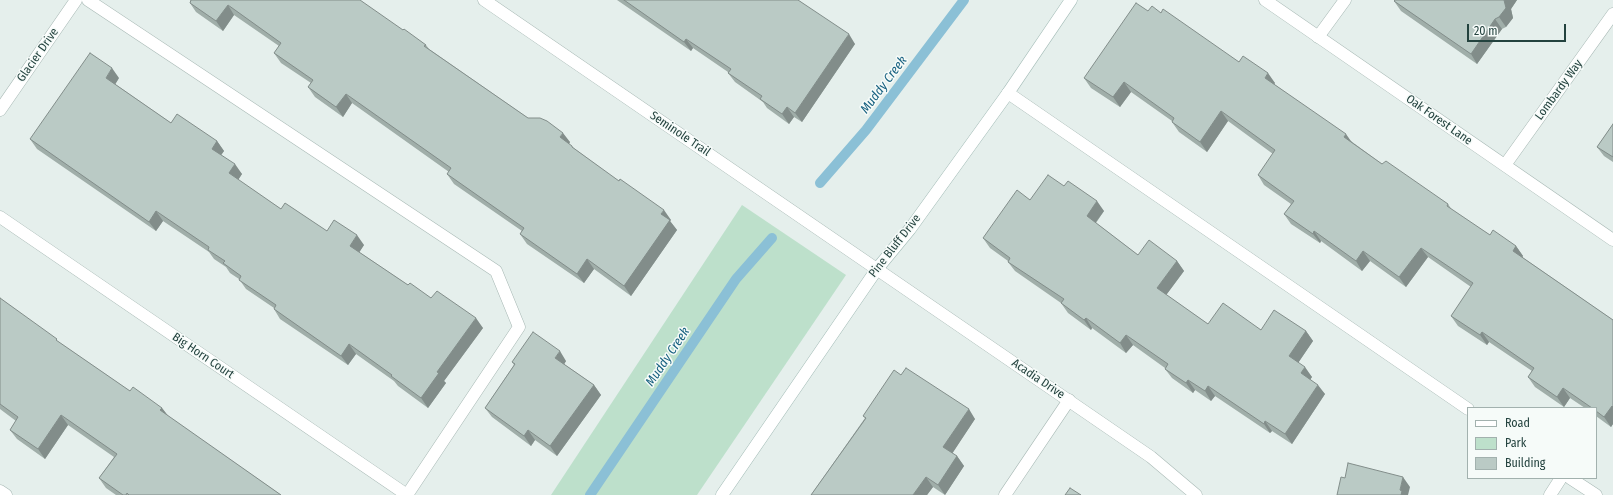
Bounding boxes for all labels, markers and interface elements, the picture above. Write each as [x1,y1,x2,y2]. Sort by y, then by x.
scale bar [1469,16,1568,42]
text: 20 m [1474,24,1498,38]
street label: Glacier Drive [14,25,62,85]
water label: Muddy Creek [857,53,911,117]
street label: Lombardy Way [1532,57,1586,123]
street label: Oak Forest Lane [1403,92,1475,148]
street label: Seminole Trail [647,109,713,159]
street label: Pine Bluff Drive [866,212,924,280]
water label: Muddy Creek [643,325,693,389]
street label: Big Horn Court [169,330,237,382]
street label: Acadia Drive [1009,356,1067,402]
legend [1467,407,1597,479]
text: Road [1505,416,1530,430]
text: Park [1505,436,1526,450]
text: Building [1505,456,1545,470]

